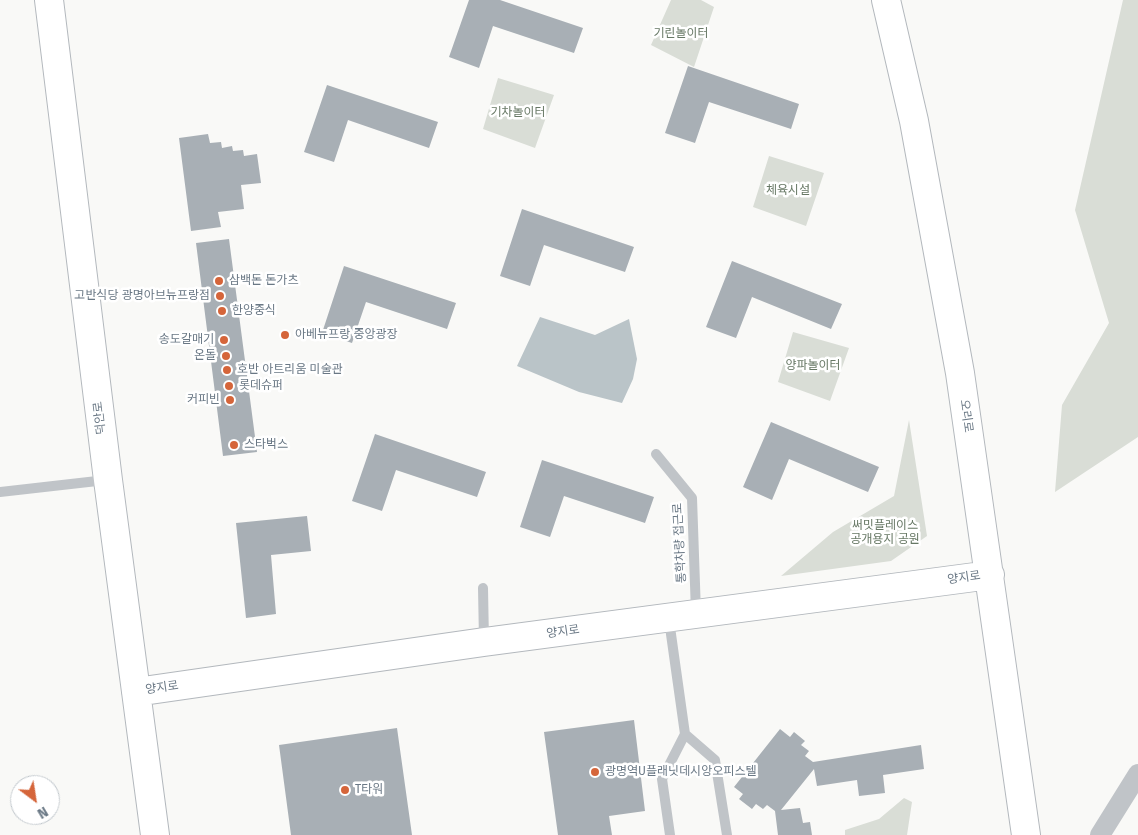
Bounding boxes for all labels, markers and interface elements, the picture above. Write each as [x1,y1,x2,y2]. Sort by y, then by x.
park label: 기린놀이터 [653,27,709,41]
park label: 기차놀이터 [490,106,546,120]
park label: 체육시설 [766,184,810,198]
place label: 삼백돈 돈가츠 [229,274,298,288]
marker: 삼백돈 돈가츠 [213,275,225,287]
place label: 고반식당 광명아브뉴프랑점 [74,289,210,303]
marker: 고반식당 광명아브뉴프랑점 [214,290,226,302]
place label: 한양중식 [232,304,276,318]
marker: 한양중식 [216,305,228,317]
place label: 아베뉴프랑 중앙광장 [295,328,398,342]
marker: 아베뉴프랑 중앙광장 [279,329,291,341]
place label: 송도갈매기 [159,333,214,347]
marker: 송도갈매기 [218,334,230,346]
place label: 온돌 [194,349,216,363]
marker: 온돌 [220,350,232,362]
park label: 양파놀이터 [785,359,841,373]
place label: 호반 아트리움 미술관 [237,363,343,377]
marker: 호반 아트리움 미술관 [221,364,233,376]
place label: 롯데슈퍼 [239,379,283,393]
marker: 롯데슈퍼 [223,380,235,392]
place label: 커피빈 [187,393,220,407]
marker: 커피빈 [224,394,236,406]
street label: 오리로 [957,399,975,433]
street label: 덕안로 [91,401,109,435]
place label: 스타벅스 [244,438,288,452]
marker: 스타벅스 [228,439,240,451]
street label: 통학차량 접근로 [671,502,689,584]
park label: 써밋플레이스 공개용지 공원 [850,519,920,547]
street label: 양지로 [947,569,981,587]
street label: 양지로 [546,623,580,641]
street label: 양지로 [145,679,179,697]
place label: 광명역U플래닛데시앙오피스텔 [605,765,756,779]
marker: 광명역U플래닛데시앙오피스텔 [589,766,601,778]
north arrow [10,775,60,825]
place label: T타워 [355,783,383,797]
marker: T타워 [339,784,351,796]
text: N [34,803,51,822]

